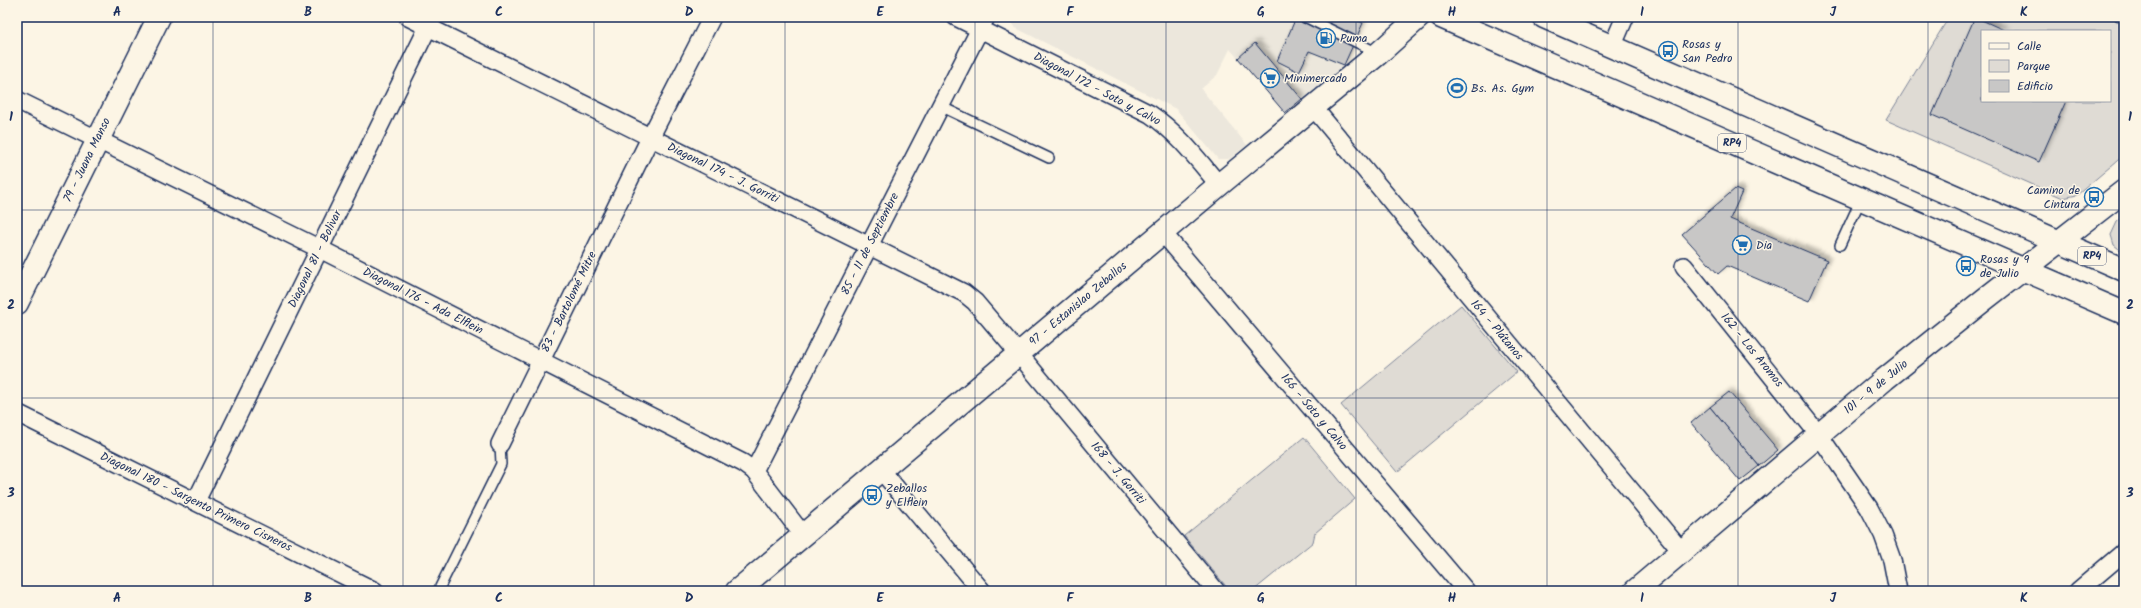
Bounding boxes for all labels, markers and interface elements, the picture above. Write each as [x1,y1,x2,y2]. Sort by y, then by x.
text: A [113,2,121,23]
text: B [304,2,312,23]
text: C [495,2,503,23]
text: D [685,2,694,23]
text: E [876,2,884,23]
text: F [1066,2,1074,23]
text: G [1257,2,1265,23]
text: H [1448,2,1457,23]
text: I [1640,2,1644,23]
text: J [1830,2,1837,23]
text: K [2020,2,2028,23]
fuel station icon: Puma [1315,27,1337,49]
place label: Puma [1340,29,1368,48]
legend [1981,30,2111,102]
place label: Rosas y San Pedro [1682,35,1733,68]
text: Calle [2017,37,2042,56]
bus stop icon: Rosas y San Pedro [1657,40,1679,62]
street label: Diagonal 172 - Soto y Calvo [1030,47,1164,131]
text: Parque [2017,57,2051,76]
supermarket icon: Minimercado [1259,67,1281,89]
place label: Minimercado [1284,69,1347,88]
sports icon: Bs. As. Gym [1446,77,1468,99]
text: Edificio [2017,77,2053,96]
place label: Bs. As. Gym [1471,79,1534,98]
text: 1 [9,107,13,128]
text: 1 [2128,107,2132,128]
street label: 79 - Juana Manso [58,114,116,206]
road number: RP4 [1718,134,1746,152]
street label: Diagonal 174 - J. Gorriti [664,138,783,209]
place label: Camino de Cintura [2027,181,2081,214]
bus stop icon: Camino de Cintura [2083,186,2105,208]
street label: 85 - 11 de Septiembre [836,189,904,299]
street label: Diagonal 81 - Bolivar [283,206,347,311]
supermarket icon: Dia [1731,234,1753,256]
place label: Dia [1756,236,1773,255]
street label: 83 - Bartolomé Mitre [536,247,602,356]
road number: RP4 [2078,247,2106,265]
place label: Rosas y 9 de Julio [1980,250,2030,283]
bus stop icon: Rosas y 9 de Julio [1955,255,1977,277]
street label: 97 - Estanislao Zeballos [1025,257,1131,351]
street label: Diagonal 176 - Ada Elflein [359,262,487,340]
text: 2 [7,295,15,316]
street label: 164 - Plátanos [1466,295,1528,365]
text: 2 [2126,295,2134,316]
street label: 162 - Los Aromos [1716,309,1788,391]
street label: 101 - 9 de Julio [1840,355,1912,419]
street label: 166 - Soto y Calvo [1276,369,1352,455]
street label: 168 - J. Gorriti [1086,437,1151,510]
street label: Diagonal 180 - Sargento Primero Cisneros [97,447,295,557]
place label: Zeballos y Elflein [885,479,928,512]
text: 3 [6,483,15,504]
text: 3 [2125,483,2134,504]
bus stop icon: Zeballos y Elflein [861,484,883,506]
text: A [113,588,121,608]
text: B [304,588,312,608]
text: C [495,588,503,608]
text: D [685,588,694,608]
text: E [876,588,884,608]
text: F [1066,588,1074,608]
text: G [1257,588,1265,608]
text: H [1448,588,1457,608]
text: I [1640,588,1644,608]
text: J [1830,588,1837,608]
text: K [2020,588,2028,608]

